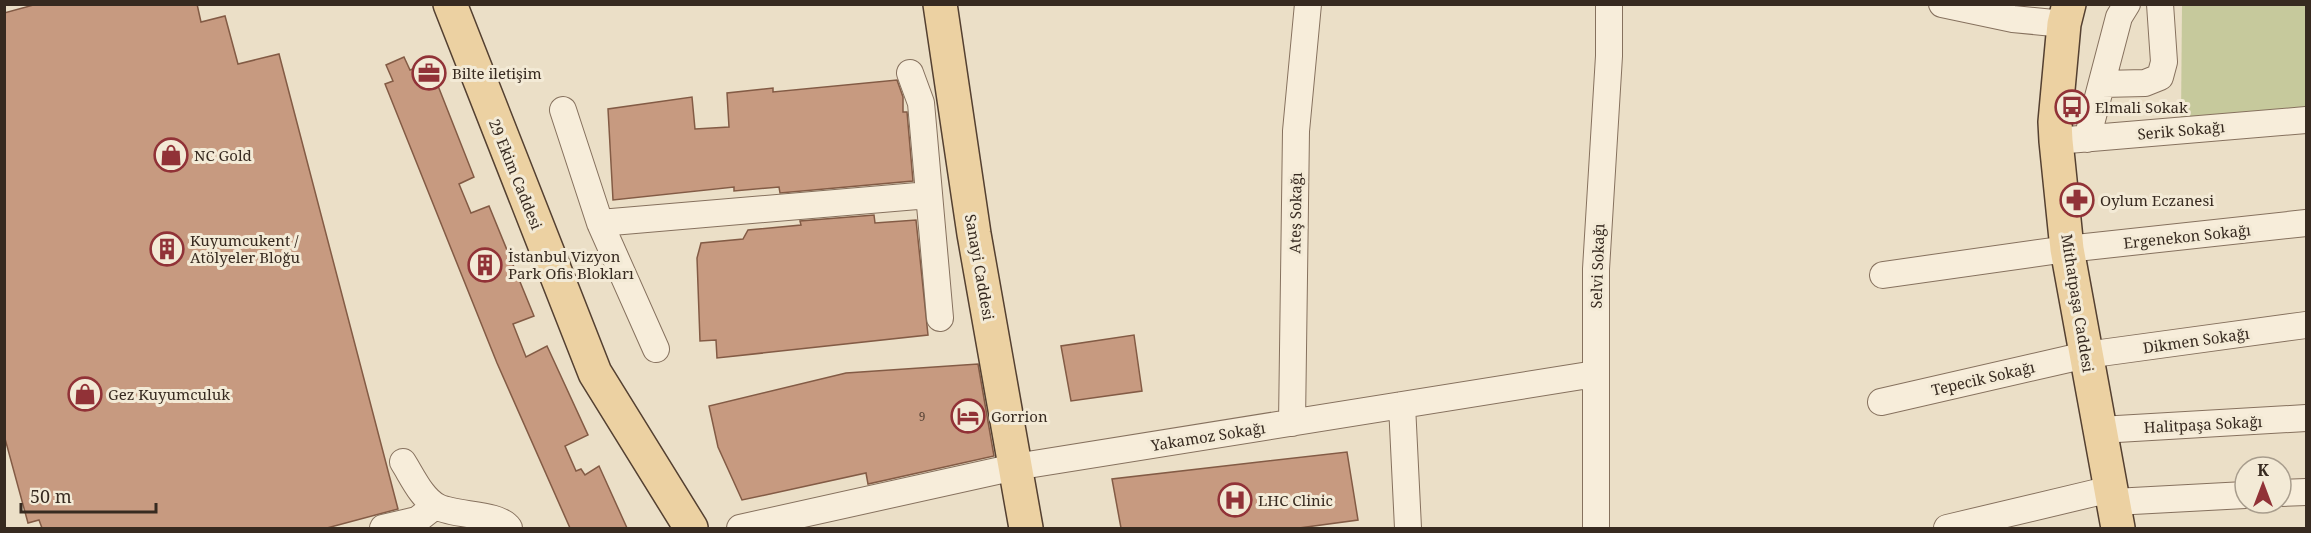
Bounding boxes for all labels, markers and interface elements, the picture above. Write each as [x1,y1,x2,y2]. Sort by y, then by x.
office icon: Bilte iletişim [411,55,447,91]
place label: Bilte iletişim [452,63,542,83]
bus stop icon: Elmali Sokak [2054,89,2090,125]
place label: Elmali Sokak [2095,97,2188,117]
street label: 29 Ekim Caddesi [485,116,547,232]
street label: Serik Sokağı [2136,116,2226,144]
shop icon: NC Gold [153,137,189,173]
place label: NC Gold [194,145,252,165]
street label: Ateş Sokağı [1284,172,1306,254]
pharmacy icon: Oylum Eczanesi [2059,182,2095,218]
place label: Oylum Eczanesi [2100,190,2214,210]
street label: Sanayi Caddesi [961,212,999,322]
street label: Ergenekon Sokağı [2122,219,2252,253]
street label: Selvi Sokağı [1586,223,1608,309]
place label: Kuyumcukent / Atölyeler Bloğu [190,230,300,267]
building icon: Kuyumcukent / Atölyeler Bloğu [149,231,185,267]
street label: Mithatpaşa Caddesi [2057,232,2099,374]
place label: İstanbul Vizyon Park Ofis Blokları [508,246,634,283]
building icon: İstanbul Vizyon Park Ofis Blokları [467,247,503,283]
street label: Dikmen Sokağı [2142,323,2251,357]
street label: Tepecik Sokağı [1929,356,2037,400]
shop icon: Gez Kuyumculuk [67,376,103,412]
place label: Gez Kuyumculuk [108,384,230,404]
hotel icon: Gorrion [950,398,986,434]
place label: Gorrion [991,406,1048,426]
house number: 9 [919,408,925,425]
street label: Halitpaşa Sokağı [2143,411,2263,437]
street label: Yakamoz Sokağı [1148,417,1267,455]
north arrow [2233,455,2293,515]
text: K [2257,459,2269,481]
scale bar [21,476,156,514]
hospital icon: LHC Clinic [1217,482,1253,518]
text: 50 m [30,484,72,508]
place label: LHC Clinic [1258,490,1333,510]

